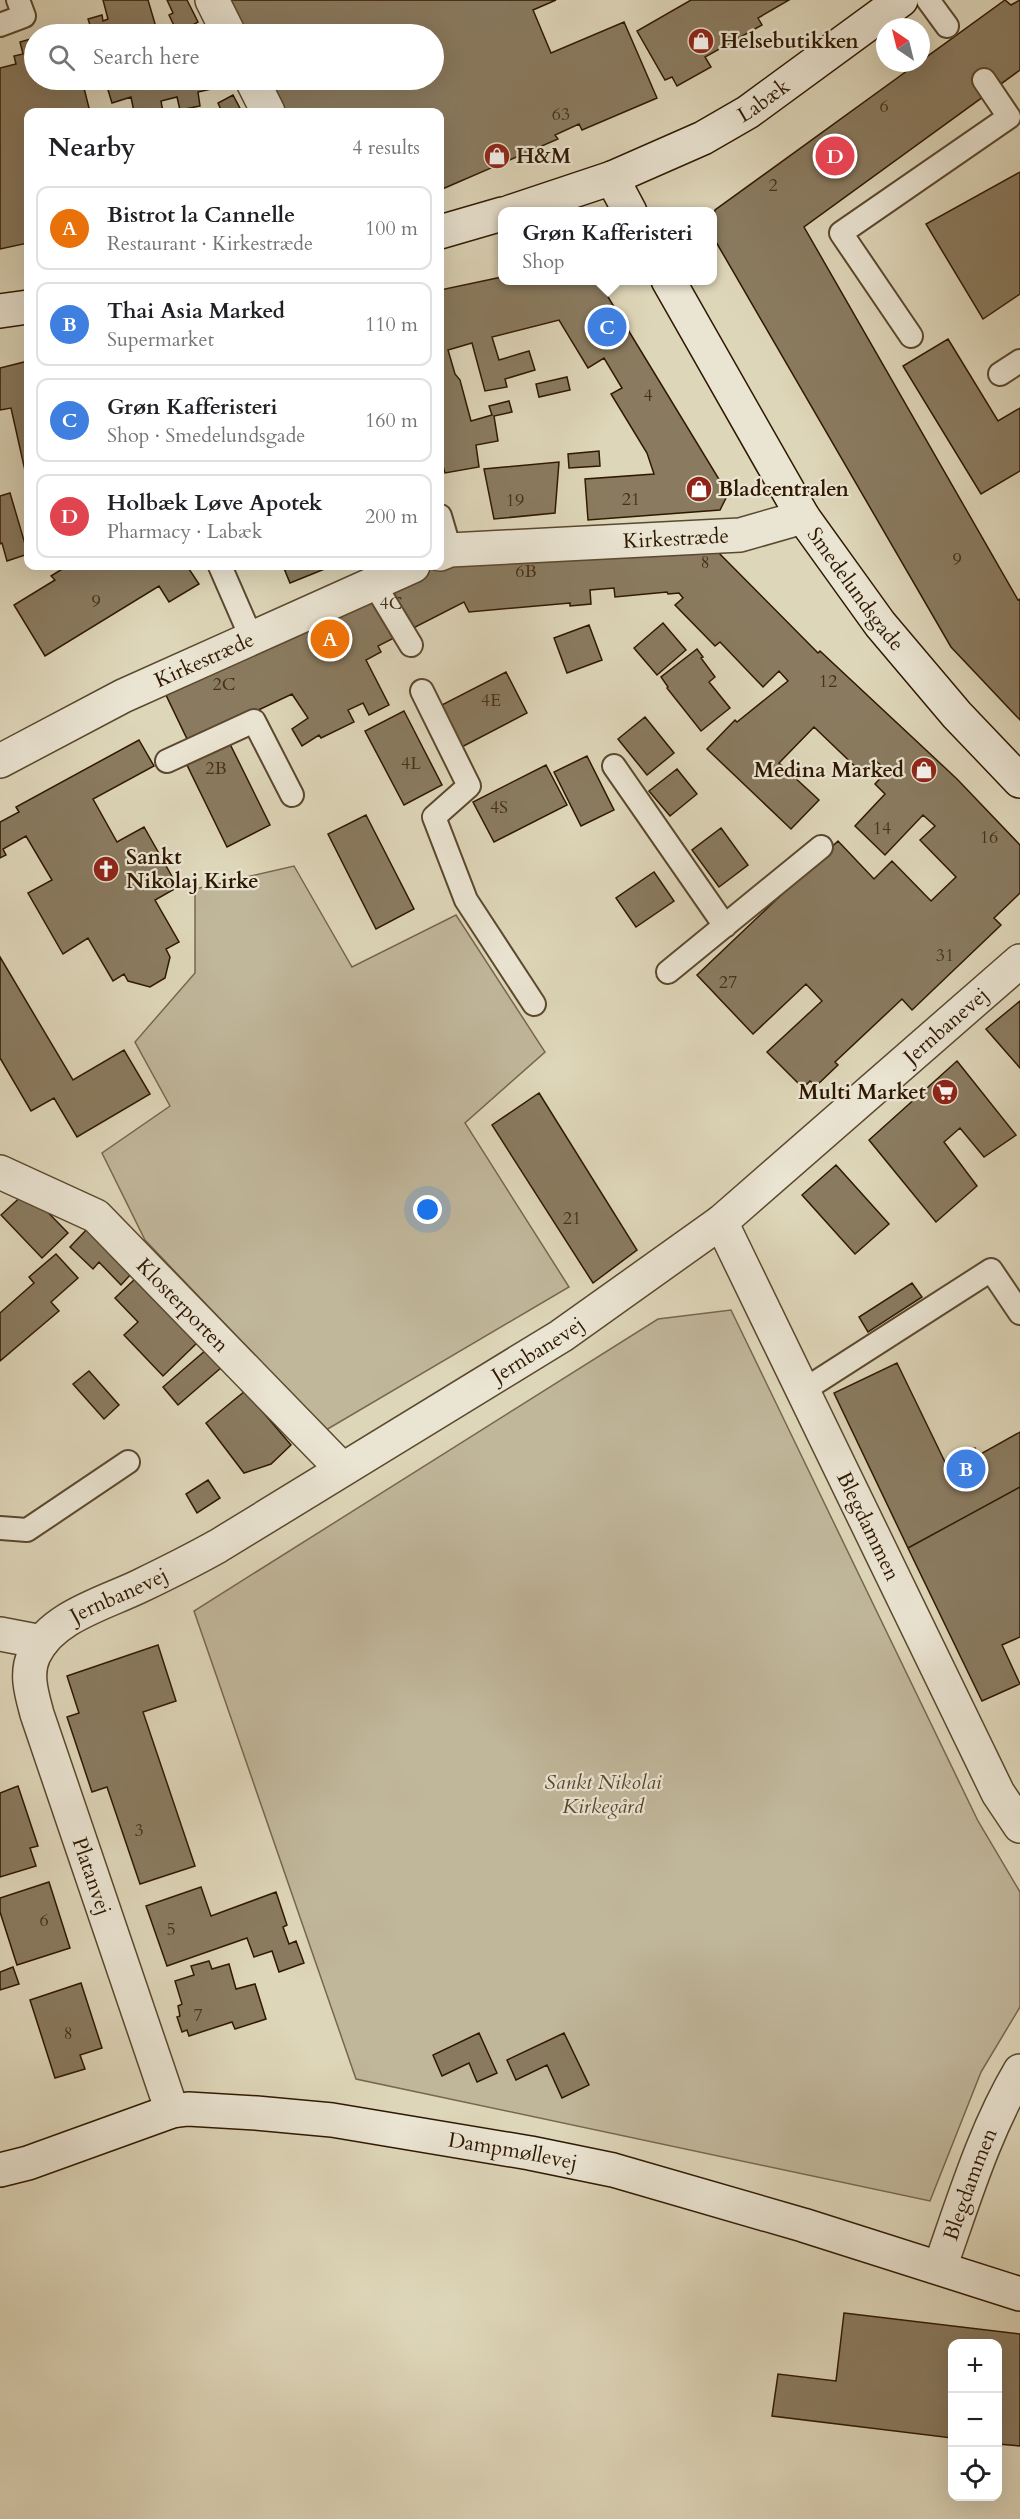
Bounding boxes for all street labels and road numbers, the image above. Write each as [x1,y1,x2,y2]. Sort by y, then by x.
street label: Labæk [732,72,796,130]
street label: Kirkestræde [622,522,730,556]
street label: Smedelundsgade [800,522,911,657]
street label: Kirkestræde [150,625,259,695]
street label: Jernbanevej [895,981,995,1073]
street label: Klosterporten [130,1252,235,1359]
street label: Jernbanevej [484,1310,590,1392]
street label: Blegdammen [829,1467,907,1586]
street label: Jernbanevej [62,1561,173,1632]
street label: Platanvej [65,1833,118,1919]
street label: Blegdammen [936,2123,1005,2245]
street label: Dampmøllevej [446,2126,580,2177]

